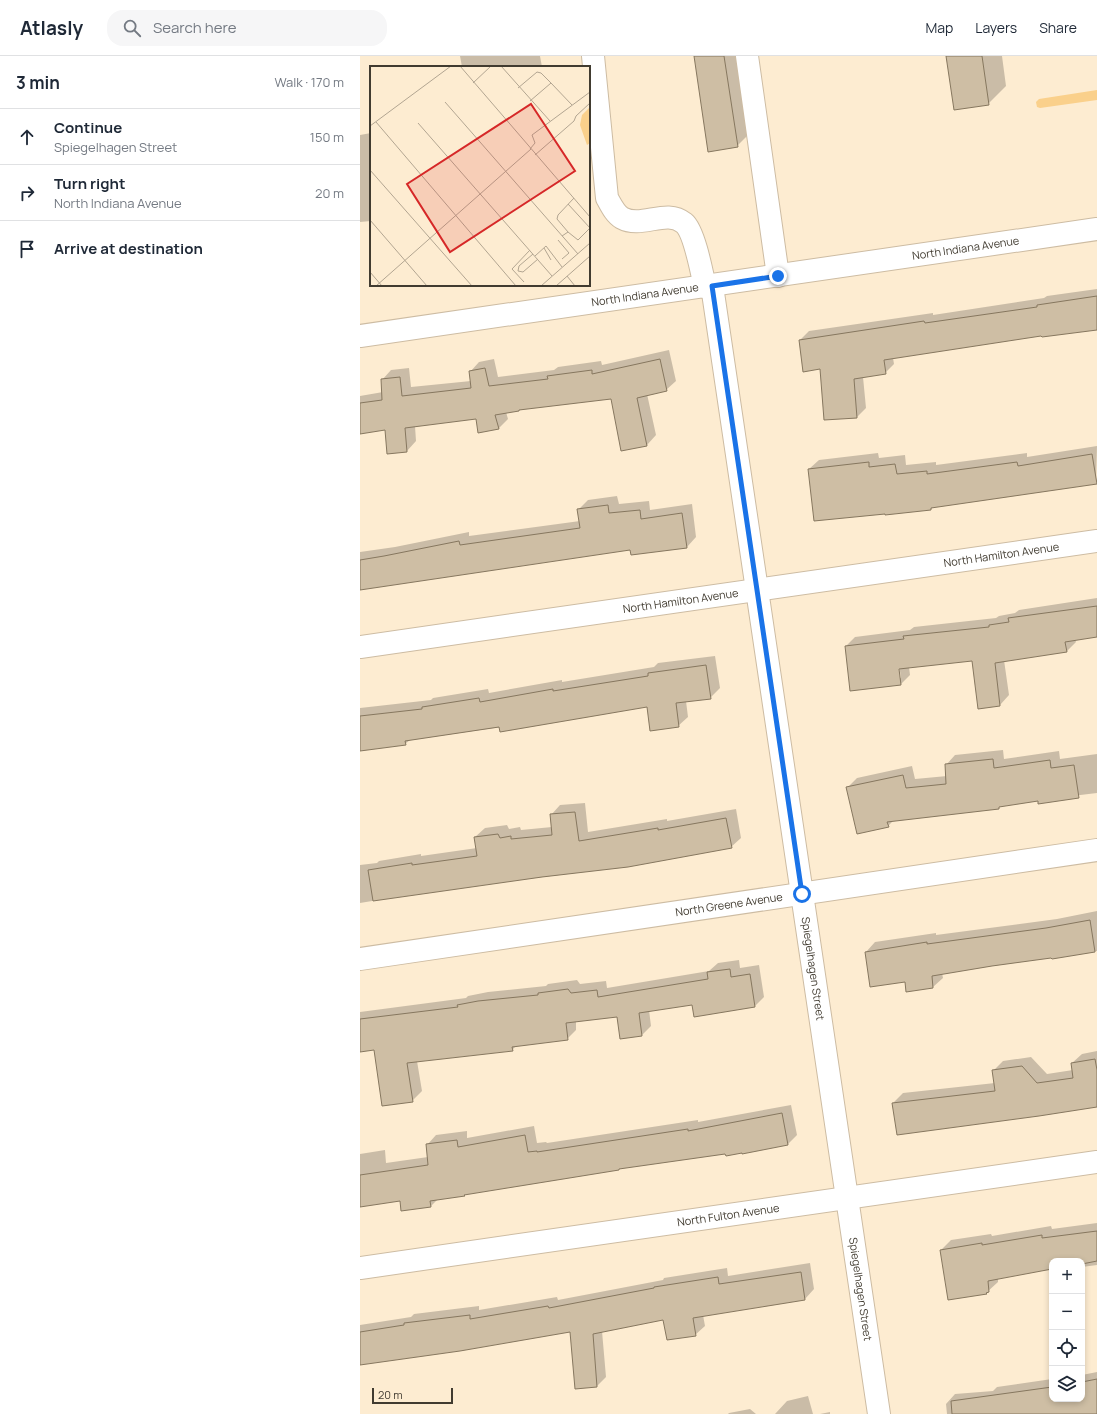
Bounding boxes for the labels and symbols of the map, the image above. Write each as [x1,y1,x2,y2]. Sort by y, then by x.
inset map [370,66,590,286]
street label: North Indiana Avenue [911,232,1021,263]
route end [769,267,787,285]
street label: North Indiana Avenue [590,279,700,309]
street label: North Hamilton Avenue [943,538,1061,570]
street label: North Hamilton Avenue [622,585,740,616]
route start [793,885,811,903]
street label: North Greene Avenue [674,889,784,919]
street label: Spiegelhagen Street [798,916,829,1021]
street label: North Fulton Avenue [676,1200,781,1229]
street label: Spiegelhagen Street [846,1236,876,1342]
scale bar [372,1386,453,1405]

